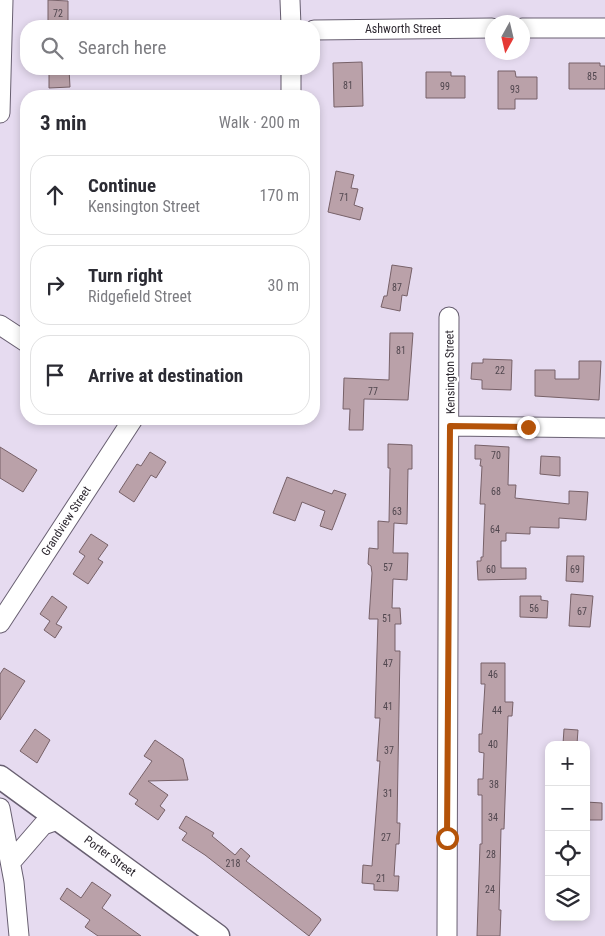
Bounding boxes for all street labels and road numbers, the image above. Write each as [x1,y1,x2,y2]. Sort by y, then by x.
street label: Ashworth Street [365,22,442,36]
street label: Kensington Street [442,329,458,414]
street label: Grandview Street [38,483,94,558]
street label: Porter Street [82,833,139,880]

